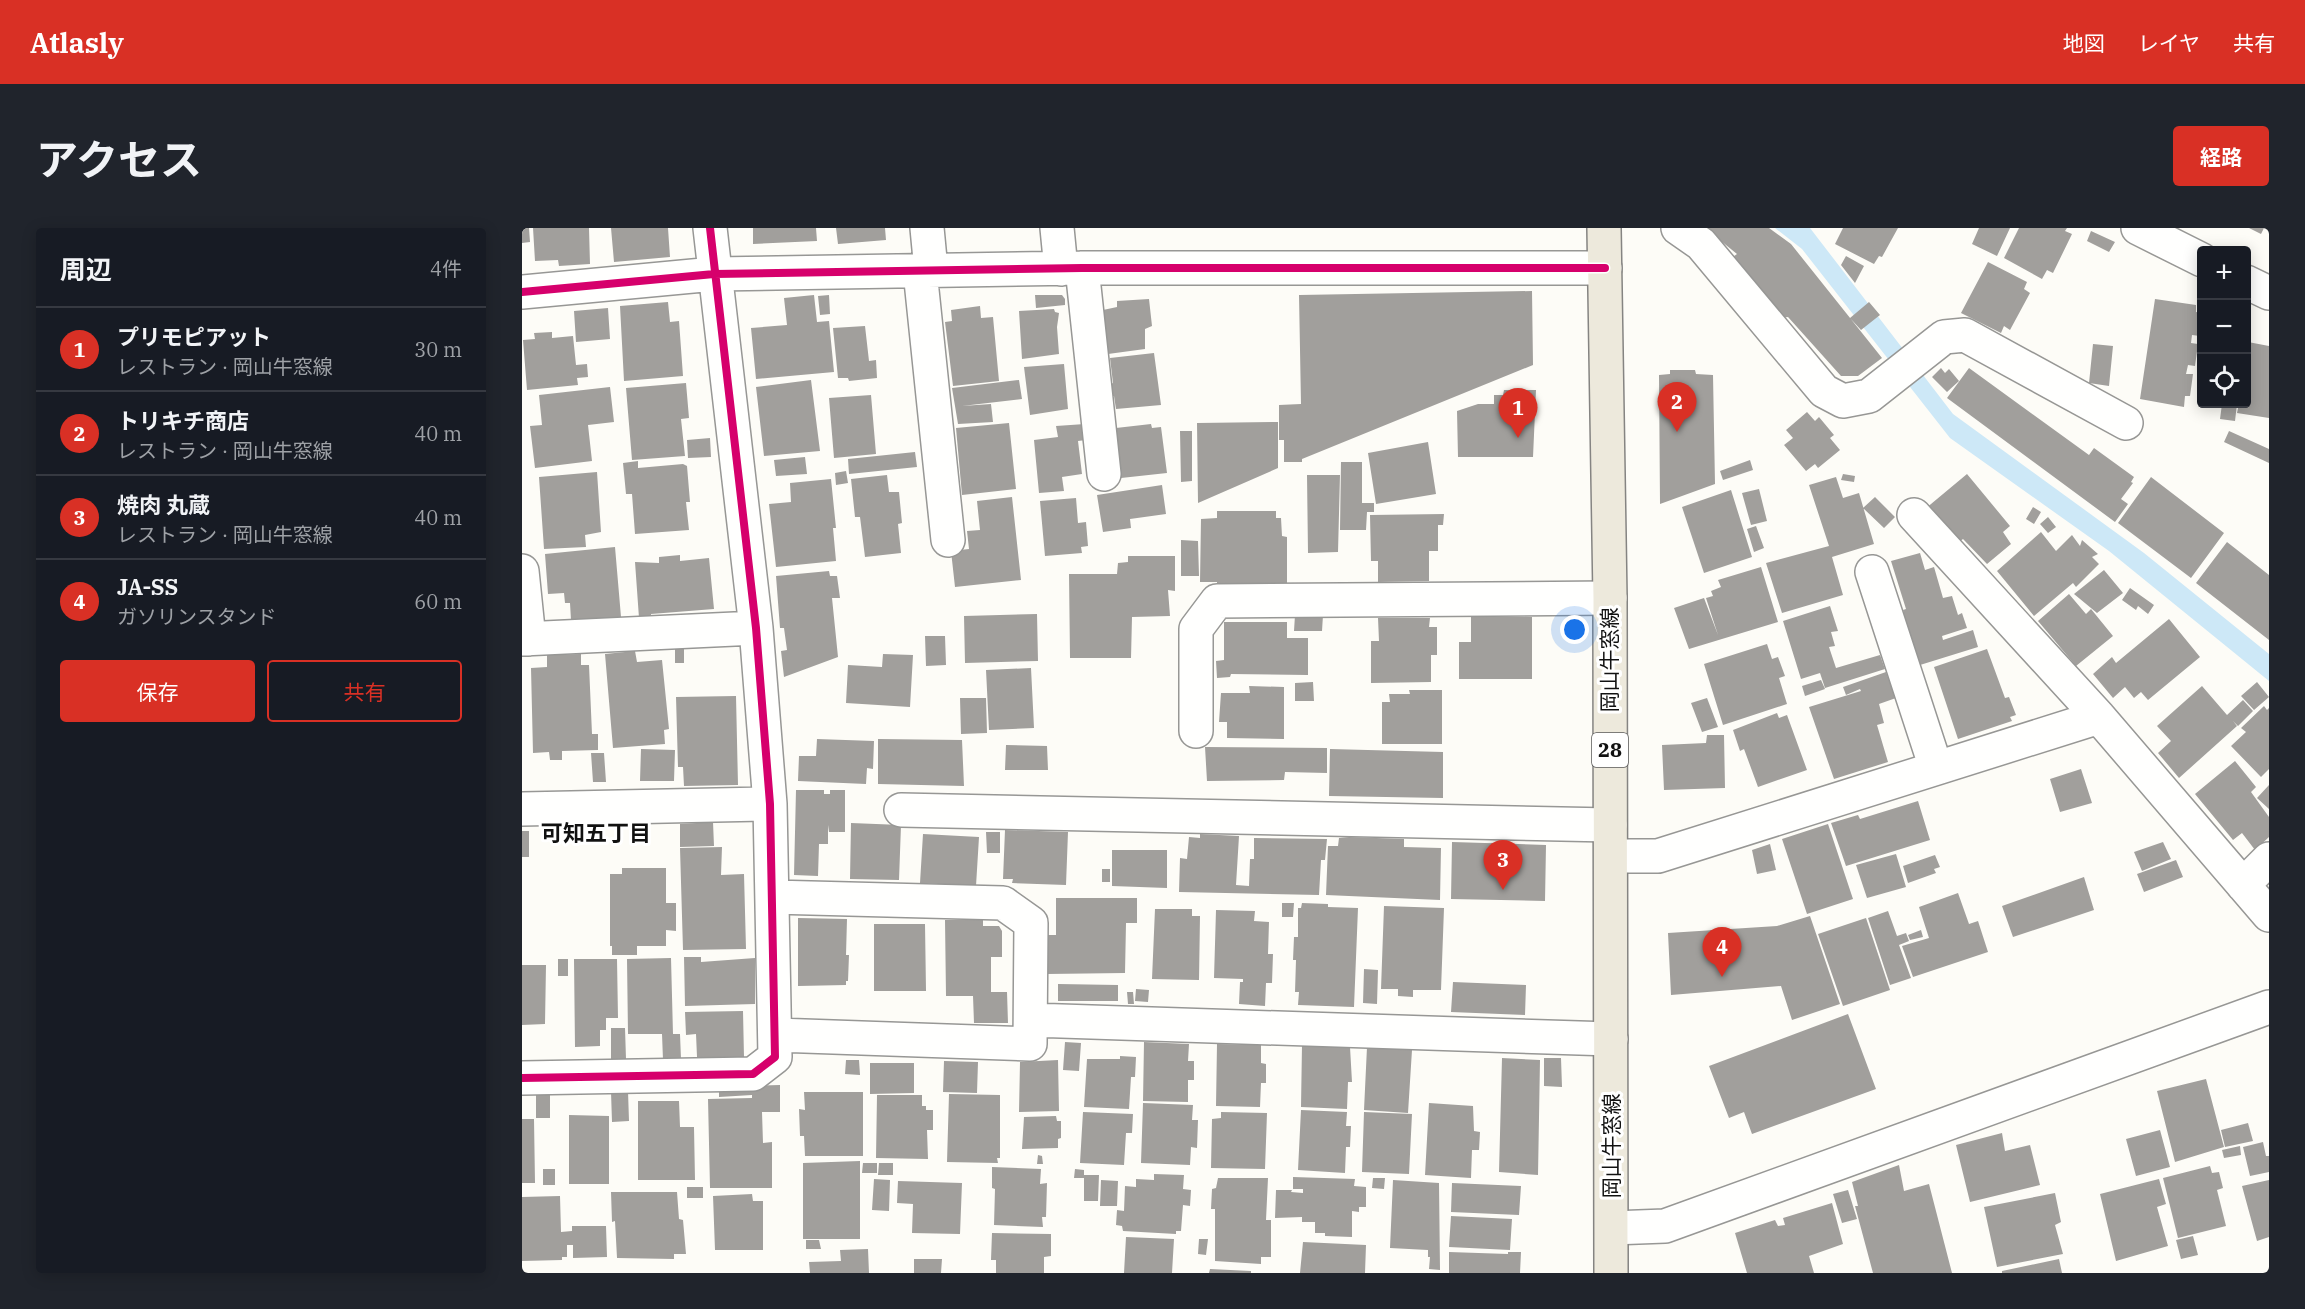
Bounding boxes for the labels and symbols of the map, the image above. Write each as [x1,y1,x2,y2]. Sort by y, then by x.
pin: 2 [1658,382,1696,432]
pin: 1 [1498,388,1538,438]
street label: 岡山牛窓線 [1595,608,1623,713]
your location [1560,615,1589,644]
road number: 28 [1592,733,1628,767]
district label: 可知五丁目 [541,818,651,847]
pin: 3 [1484,840,1522,890]
pin: 4 [1702,928,1742,977]
street label: 岡山牛窓線 [1597,1094,1625,1199]

